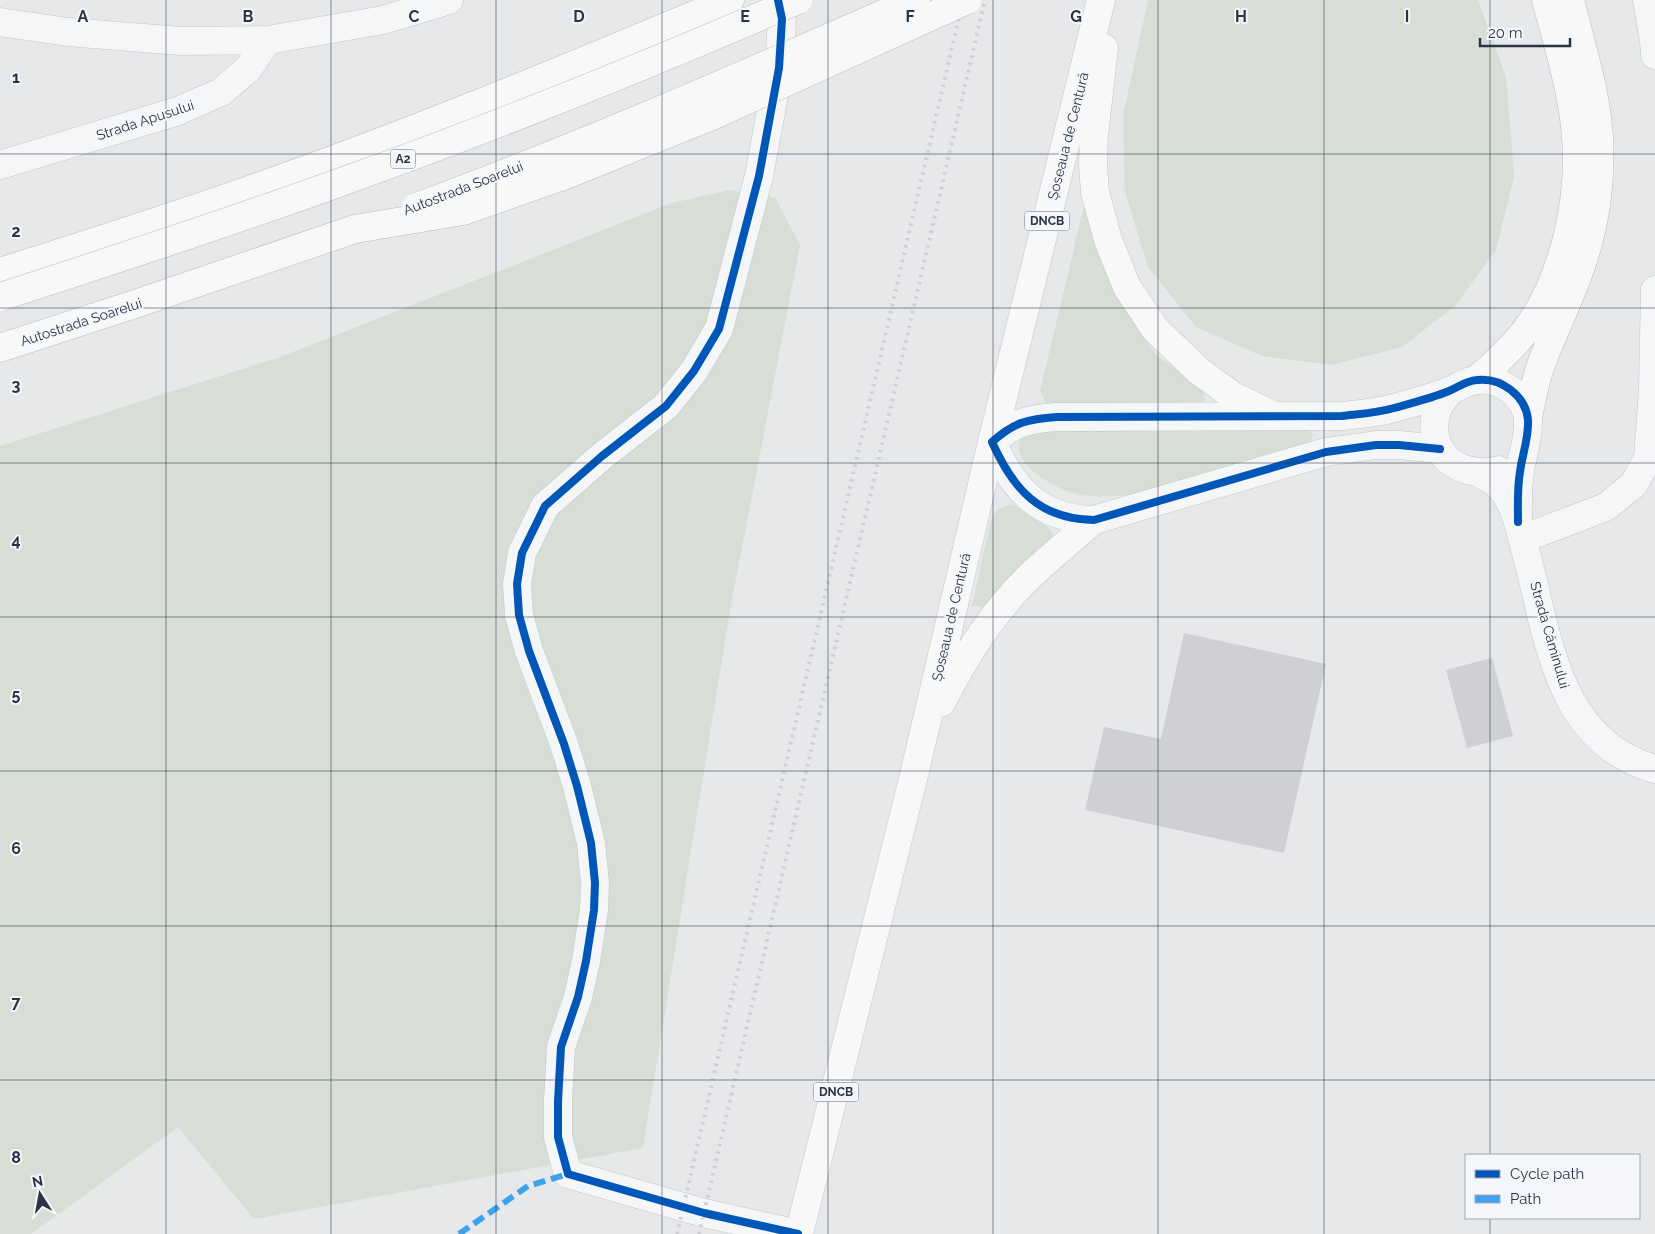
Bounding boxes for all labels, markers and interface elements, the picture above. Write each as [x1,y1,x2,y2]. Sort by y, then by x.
text: A [78,7,89,26]
text: B [243,7,254,26]
text: C [409,7,420,26]
text: D [573,7,585,26]
text: E [740,7,750,26]
text: F [905,7,915,26]
text: G [1070,7,1082,26]
text: H [1235,7,1247,26]
text: I [1405,7,1409,26]
scale bar [1480,15,1570,47]
text: 20 m [1488,24,1523,42]
text: 1 [12,68,20,87]
street label: Șoseaua de Centură [1044,71,1092,201]
street label: Strada Apusului [94,97,196,143]
road number: A2 [390,150,416,168]
street label: Autostrada Soarelui [401,158,525,218]
road number: DNCB [1024,212,1070,230]
text: 2 [11,222,21,241]
street label: Autostrada Soarelui [18,295,144,349]
text: 3 [12,376,21,395]
text: 4 [11,531,21,550]
street label: Șoseaua de Centură [928,551,974,683]
street label: Strada Căminului [1527,580,1573,690]
text: 5 [12,685,21,704]
text: 6 [11,839,21,858]
text: 7 [12,993,21,1012]
road number: DNCB [814,1082,858,1102]
text: 8 [11,1148,21,1167]
legend [1465,1154,1640,1219]
text: Cycle path [1510,1165,1584,1183]
north arrow [15,1169,65,1219]
text: N [31,1172,44,1190]
text: Path [1510,1190,1541,1208]

